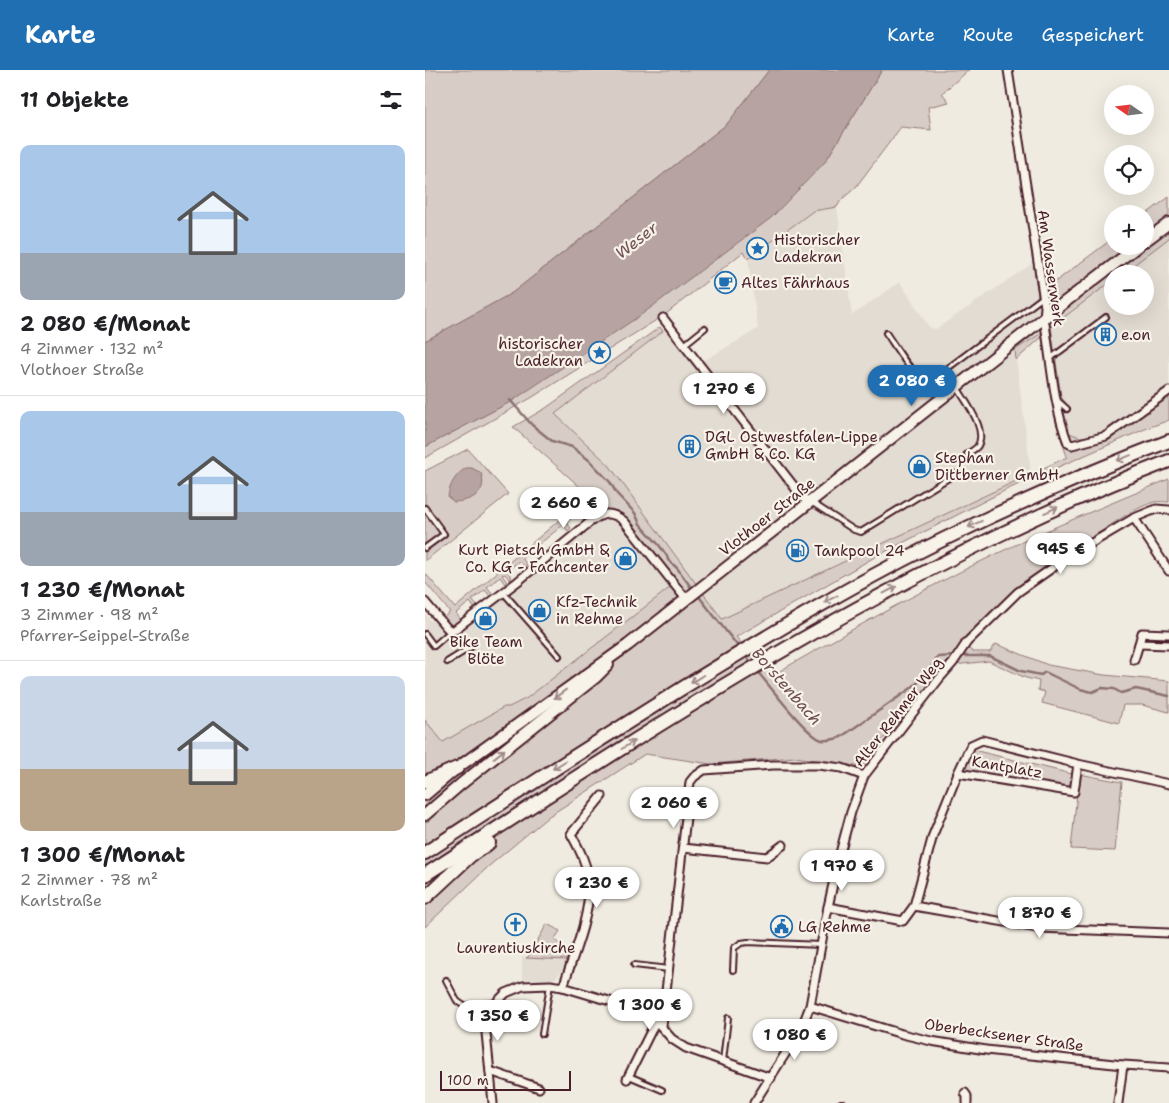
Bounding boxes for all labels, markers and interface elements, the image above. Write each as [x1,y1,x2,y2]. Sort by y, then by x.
text: Karte [25,19,96,51]
text: Karte [887,23,935,47]
text: Route [963,23,1014,47]
text: Gespeichert [1042,23,1144,47]
north arrow [1104,85,1154,135]
map controls [1104,85,1154,315]
text: 11 Objekte [20,86,129,114]
icon: filters [377,86,405,114]
button: locate [1104,145,1154,195]
icon: home [168,178,258,268]
button: + [1104,205,1154,255]
street label: Am Wasserwerk [1033,208,1069,328]
water label: Weser [611,217,662,263]
place label: Historischer Ladekran [774,230,860,267]
place icon: Historischer Ladekran [746,237,770,261]
button: − [1104,265,1154,315]
cafe icon: Altes Fährhaus [713,271,737,295]
place label: Altes Fährhaus [741,273,850,293]
text: 2 080 €/Monat [20,310,190,338]
building icon: e.on [1093,323,1117,347]
place label: e.on [1121,325,1150,345]
place label: historischer Ladekran [498,334,583,371]
text: 4 Zimmer · 132 m² [20,338,164,359]
place icon: historischer Ladekran [587,341,611,365]
text: Vlothoer Straße [20,359,144,380]
pin: 2 080 € [866,364,958,407]
text: 2 080 € [879,370,945,391]
pin: 1 270 € [678,372,770,415]
text: 1 270 € [693,378,755,399]
place label: DGL Ostwestfalen-Lippe GmbH & Co. KG [705,427,878,464]
building icon: DGL Ostwestfalen-Lippe GmbH & Co. KG [677,434,701,458]
icon: home [168,443,258,533]
place label: Stephan Dittberner GmbH [935,448,1059,485]
one-way arrow [1117,454,1132,464]
shop icon: Stephan Dittberner GmbH [907,455,931,479]
street label: Vlothoer Straße [715,473,819,561]
pin: 2 660 € [518,486,610,529]
text: 2 660 € [530,492,598,513]
one-way arrow [1043,504,1058,514]
one-way arrow [968,520,983,529]
pin: 945 € [1026,532,1096,575]
text: 945 € [1037,538,1085,559]
fuel station icon: Tankpool 24 [786,539,810,563]
place label: Kurt Pietsch GmbH & Co. KG - Fachcenter [458,540,610,577]
place label: Tankpool 24 [814,541,905,561]
shop icon: Kurt Pietsch GmbH & Co. KG - Fachcenter [613,547,637,571]
text: 1 230 €/Monat [20,576,185,604]
one-way arrow [882,584,896,594]
place label: Kfz-Technik in Rehme [556,592,637,629]
one-way arrow [824,595,839,605]
shop icon: Kfz-Technik in Rehme [528,599,552,623]
text: 3 Zimmer · 98 m² [20,604,159,625]
shop icon: Bike Team Blöte [474,607,498,631]
text: Pfarrer-Seippel-Straße [20,625,190,646]
place label: Bike Team Blöte [450,632,522,669]
water label: Borstenbach [747,643,826,730]
street label: Alter Rehmer Weg [849,653,947,771]
one-way arrow [691,674,705,684]
one-way arrow [553,689,567,699]
icon: home [168,708,258,798]
one-way arrow [620,739,634,749]
one-way arrow [492,749,505,760]
street label: Kantplatz [970,751,1044,783]
one-way arrow [553,760,567,770]
pin: 2 060 € [628,786,720,829]
text: 2 060 € [641,792,707,813]
text: 1 300 €/Monat [20,841,185,869]
pin: 1 970 € [796,850,888,892]
text: 1 970 € [811,855,873,876]
pin: 1 230 € [551,866,643,909]
text: 2 Zimmer · 78 m² [20,869,158,890]
text: 1 230 € [566,872,628,893]
text: Karlstraße [20,890,102,911]
pin: 1 870 € [994,896,1086,939]
text: 1 870 € [1009,902,1071,923]
church icon: Laurentiuskirche [504,913,528,937]
public building icon: LG Rehme [770,915,794,939]
place label: LG Rehme [798,917,871,937]
place label: Laurentiuskirche [457,938,575,958]
pin: 1 300 € [604,988,696,1031]
text: 1 300 € [619,994,682,1015]
pin: 1 350 € [452,1000,544,1042]
text: 1 350 € [467,1005,529,1026]
street label: Oberbecksener Straße [923,1014,1085,1056]
pin: 1 080 € [749,1018,841,1061]
text: 1 080 € [764,1024,826,1045]
scale bar [440,1068,571,1091]
text: 100 m [447,1071,489,1089]

